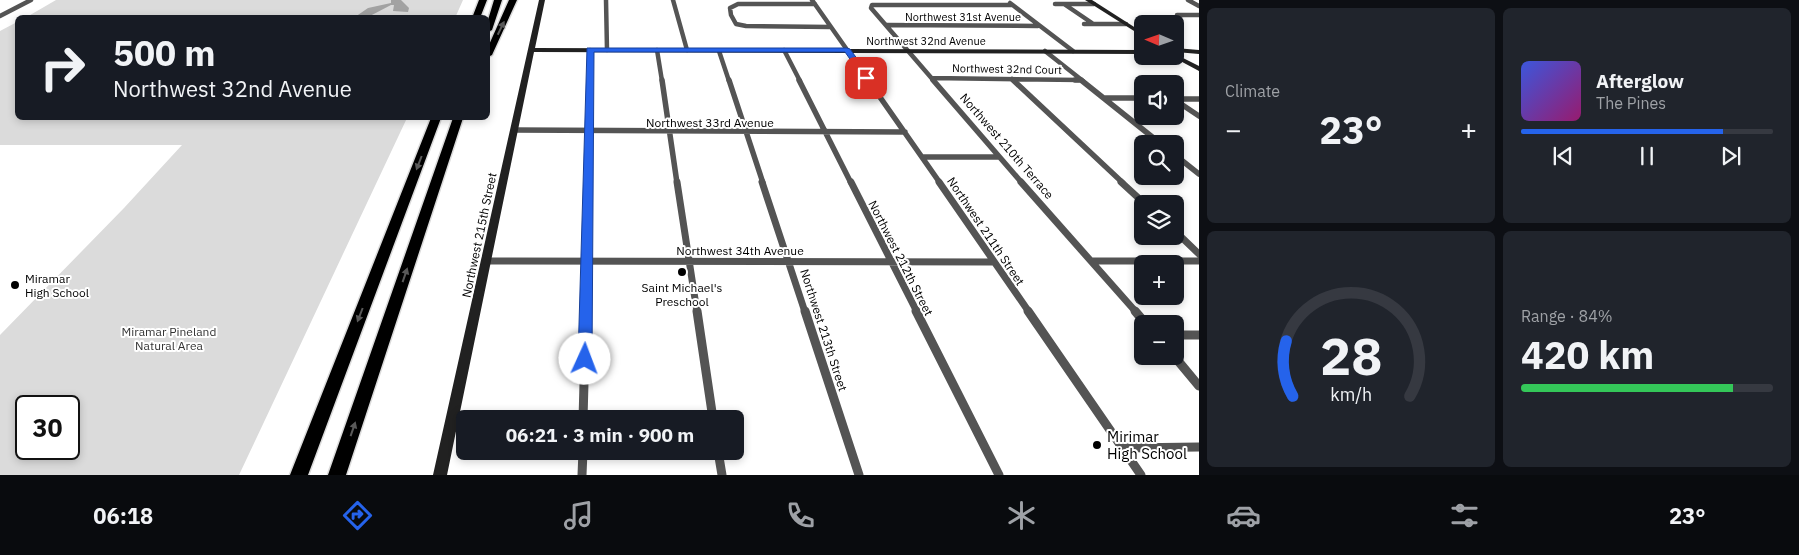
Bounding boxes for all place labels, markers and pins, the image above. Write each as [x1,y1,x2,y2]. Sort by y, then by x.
pin [845,57,887,99]
marker: Saint Michael's Preschool [676,266,688,278]
place label: Miramar High School [25,271,89,300]
marker: Miramar High School [9,279,21,291]
place label: Saint Michael's Preschool [642,280,723,309]
place label: Mirimar High School [1107,427,1187,463]
marker: Mirimar High School [1091,439,1103,451]

